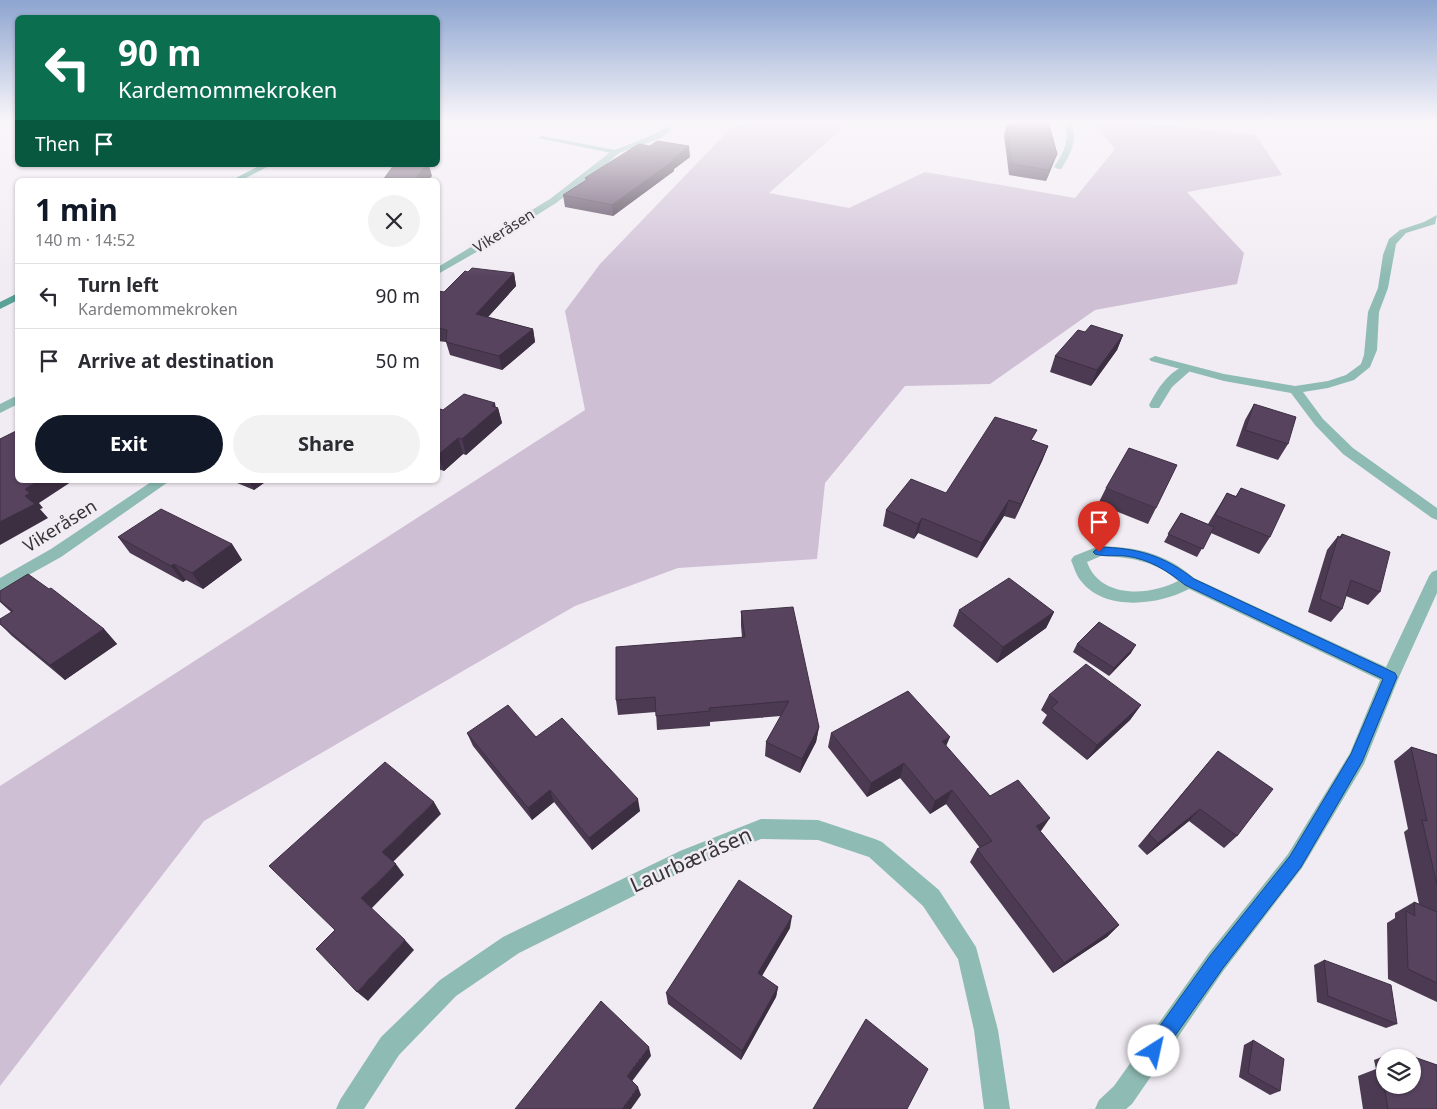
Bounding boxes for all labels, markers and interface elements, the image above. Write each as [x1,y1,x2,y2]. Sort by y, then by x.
text: 90 m [118,29,201,76]
icon: left [35,35,100,100]
text: Kardemommekroken [118,74,337,104]
icon: arrive [90,130,118,158]
text: Then [35,131,80,157]
text: 1 min [35,189,118,230]
button: close [368,195,420,247]
street label: Vikeråsen [469,204,538,257]
text: 140 m · 14:52 [35,229,135,251]
text: Turn left [78,272,159,298]
icon: left [35,282,63,310]
text: 90 m [376,283,420,309]
text: Kardemommekroken [78,298,238,320]
icon: arrive [35,347,63,375]
text: Arrive at destination [78,348,274,374]
text: 50 m [376,348,420,374]
button: Exit [35,415,223,473]
button: Share [233,415,420,473]
street label: Vikeråsen [18,493,101,557]
pin [1078,501,1120,552]
icon: arrive [1085,508,1113,536]
street label: Laurbæråsen [625,820,756,898]
position arrow [1127,1024,1179,1076]
map controls [1376,1049,1421,1094]
button: layers [1376,1049,1421,1094]

